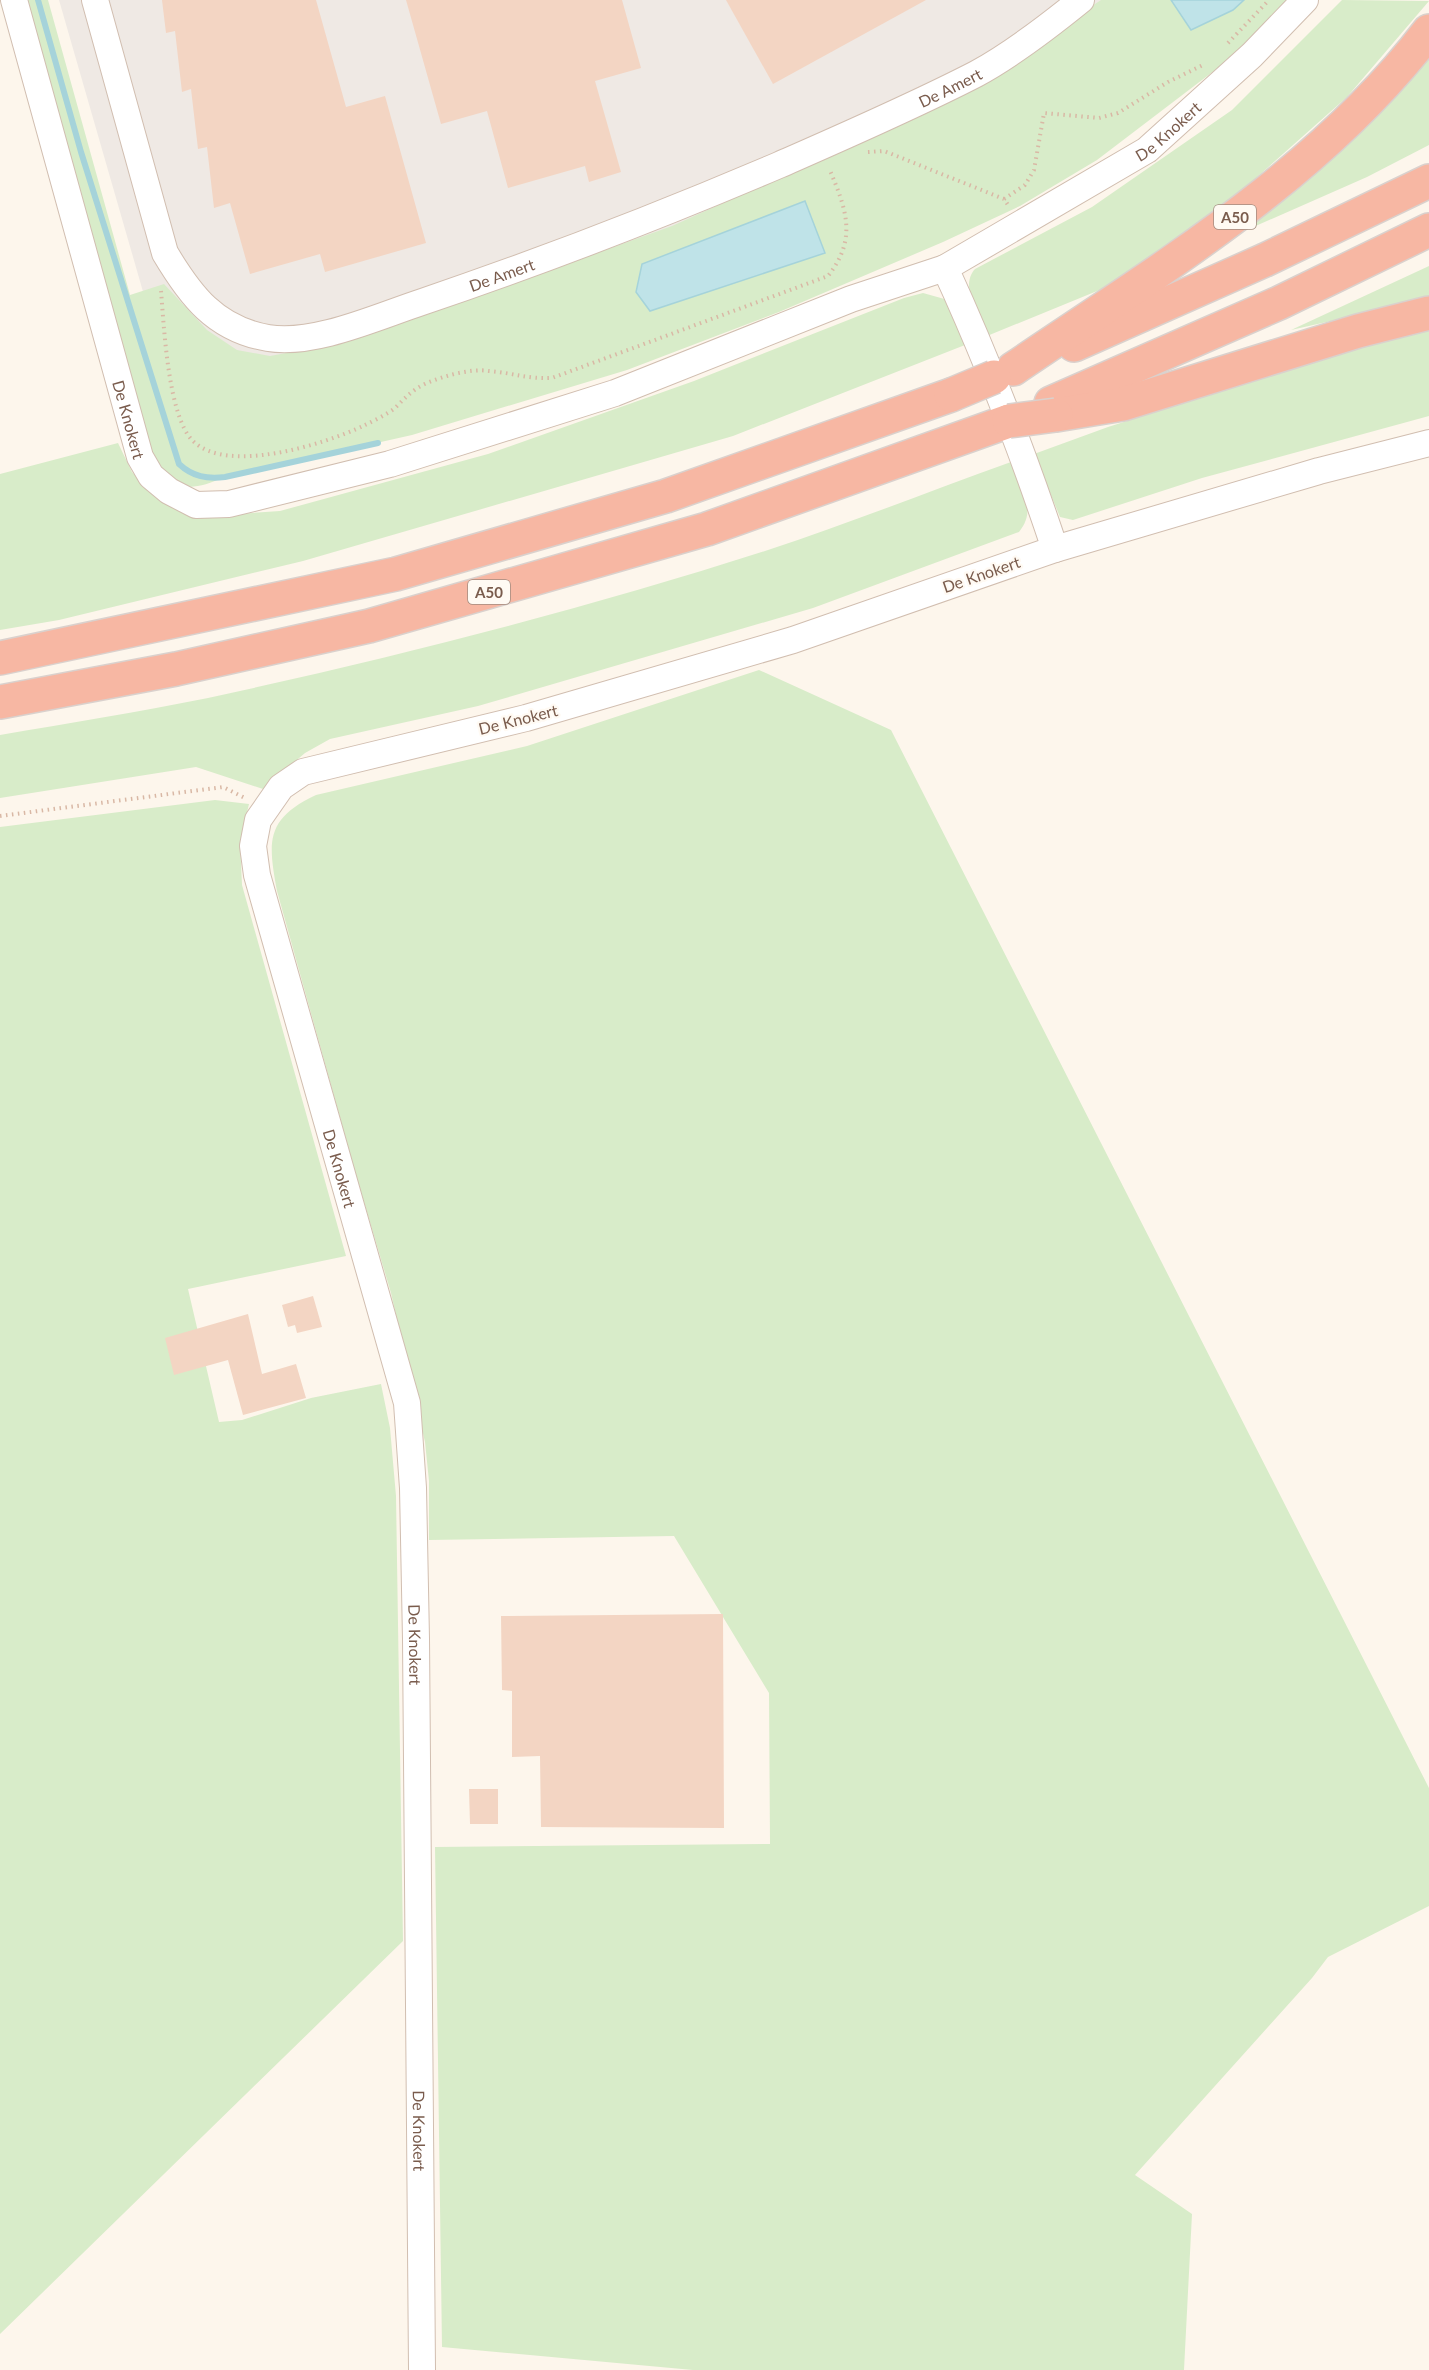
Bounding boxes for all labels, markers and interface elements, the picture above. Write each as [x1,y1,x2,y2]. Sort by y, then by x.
street label: De Amert [915,63,985,111]
street label: De Knokert [1131,97,1204,164]
road number: A50 [1214,205,1256,229]
street label: De Amert [466,254,537,295]
street label: De Knokert [110,378,150,461]
street label: De Knokert [940,552,1023,596]
road number: A50 [468,580,510,604]
street label: De Knokert [476,700,560,738]
street label: De Knokert [320,1127,361,1210]
street label: De Knokert [406,1604,426,1685]
street label: De Knokert [410,2090,430,2171]

